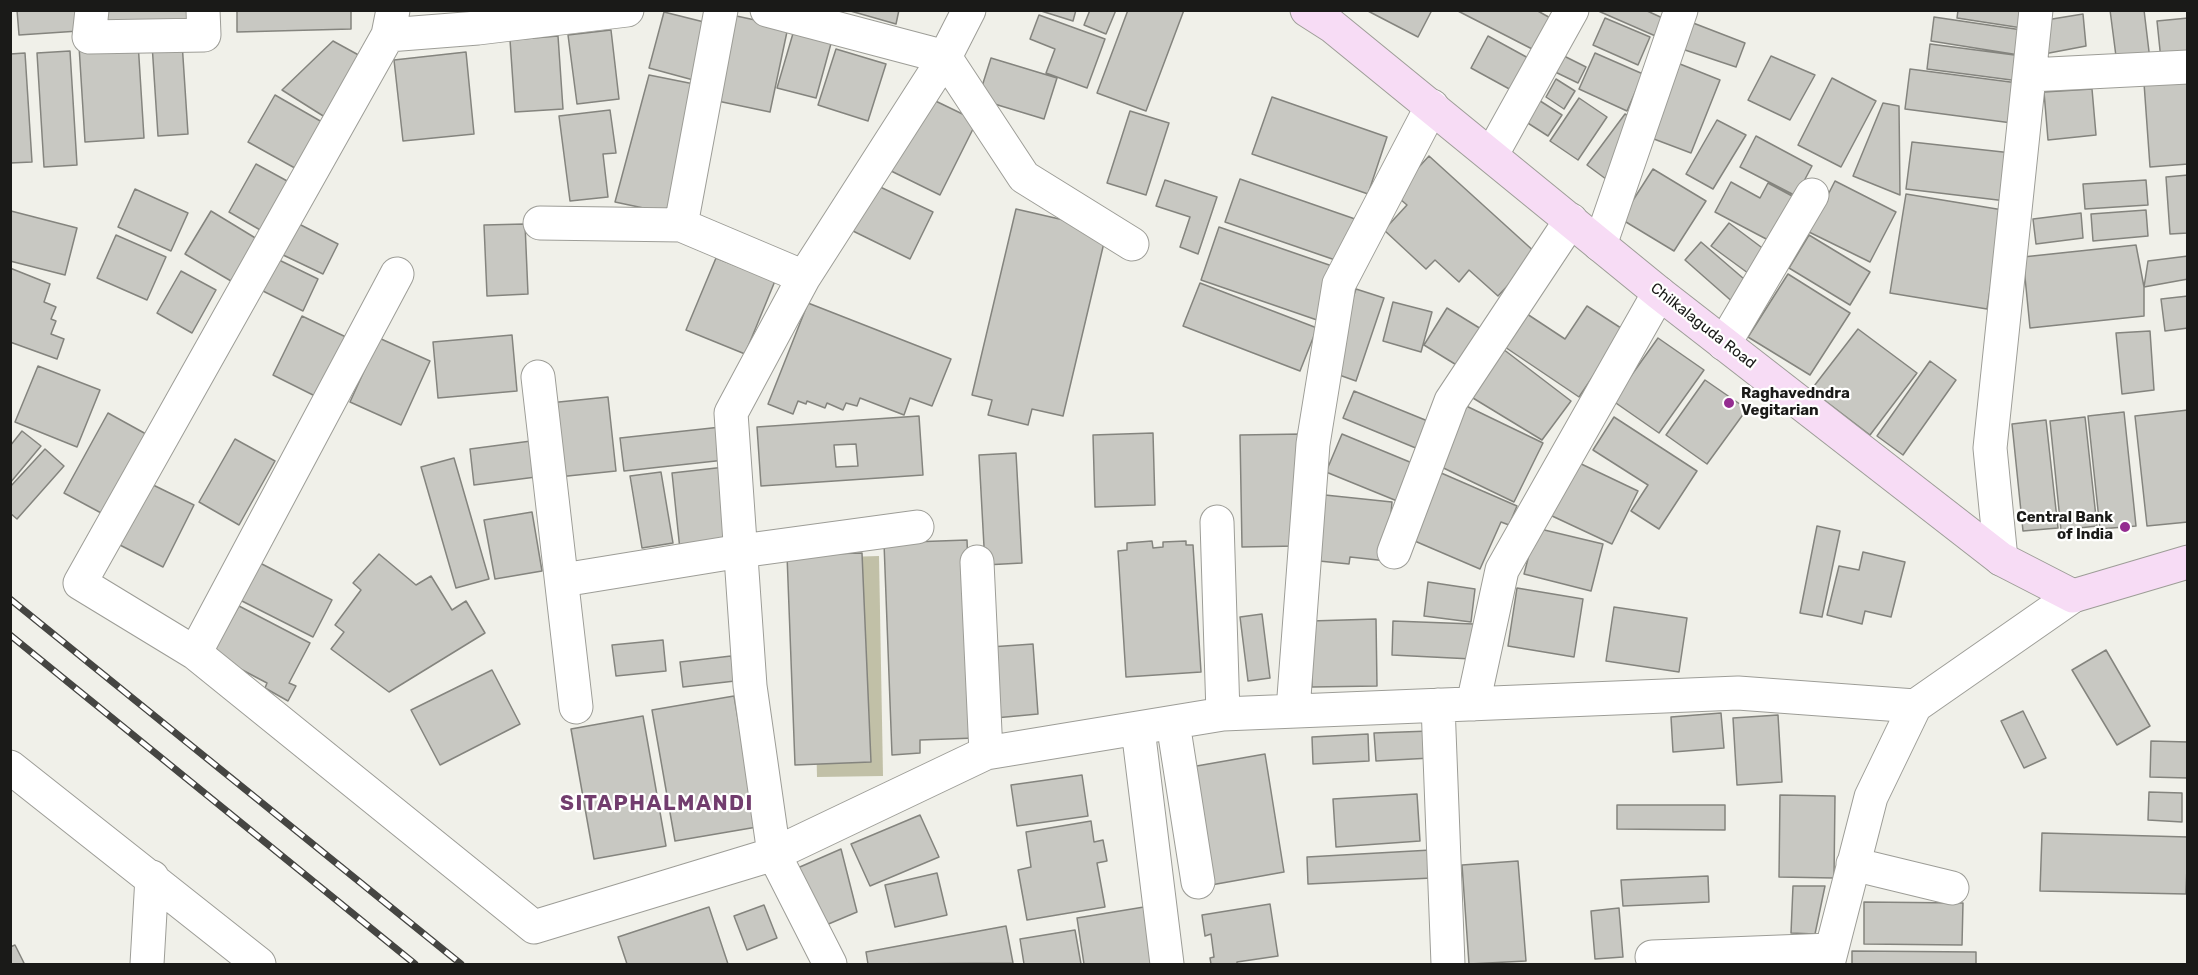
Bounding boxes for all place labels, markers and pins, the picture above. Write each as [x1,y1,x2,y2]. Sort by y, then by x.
place label: Raghavedndra Vegitarian [1741,385,1850,420]
marker: Raghavedndra Vegitarian [1722,396,1736,410]
place label: Central Bank of India [2016,509,2113,544]
marker: Central Bank of India [2118,520,2132,534]

